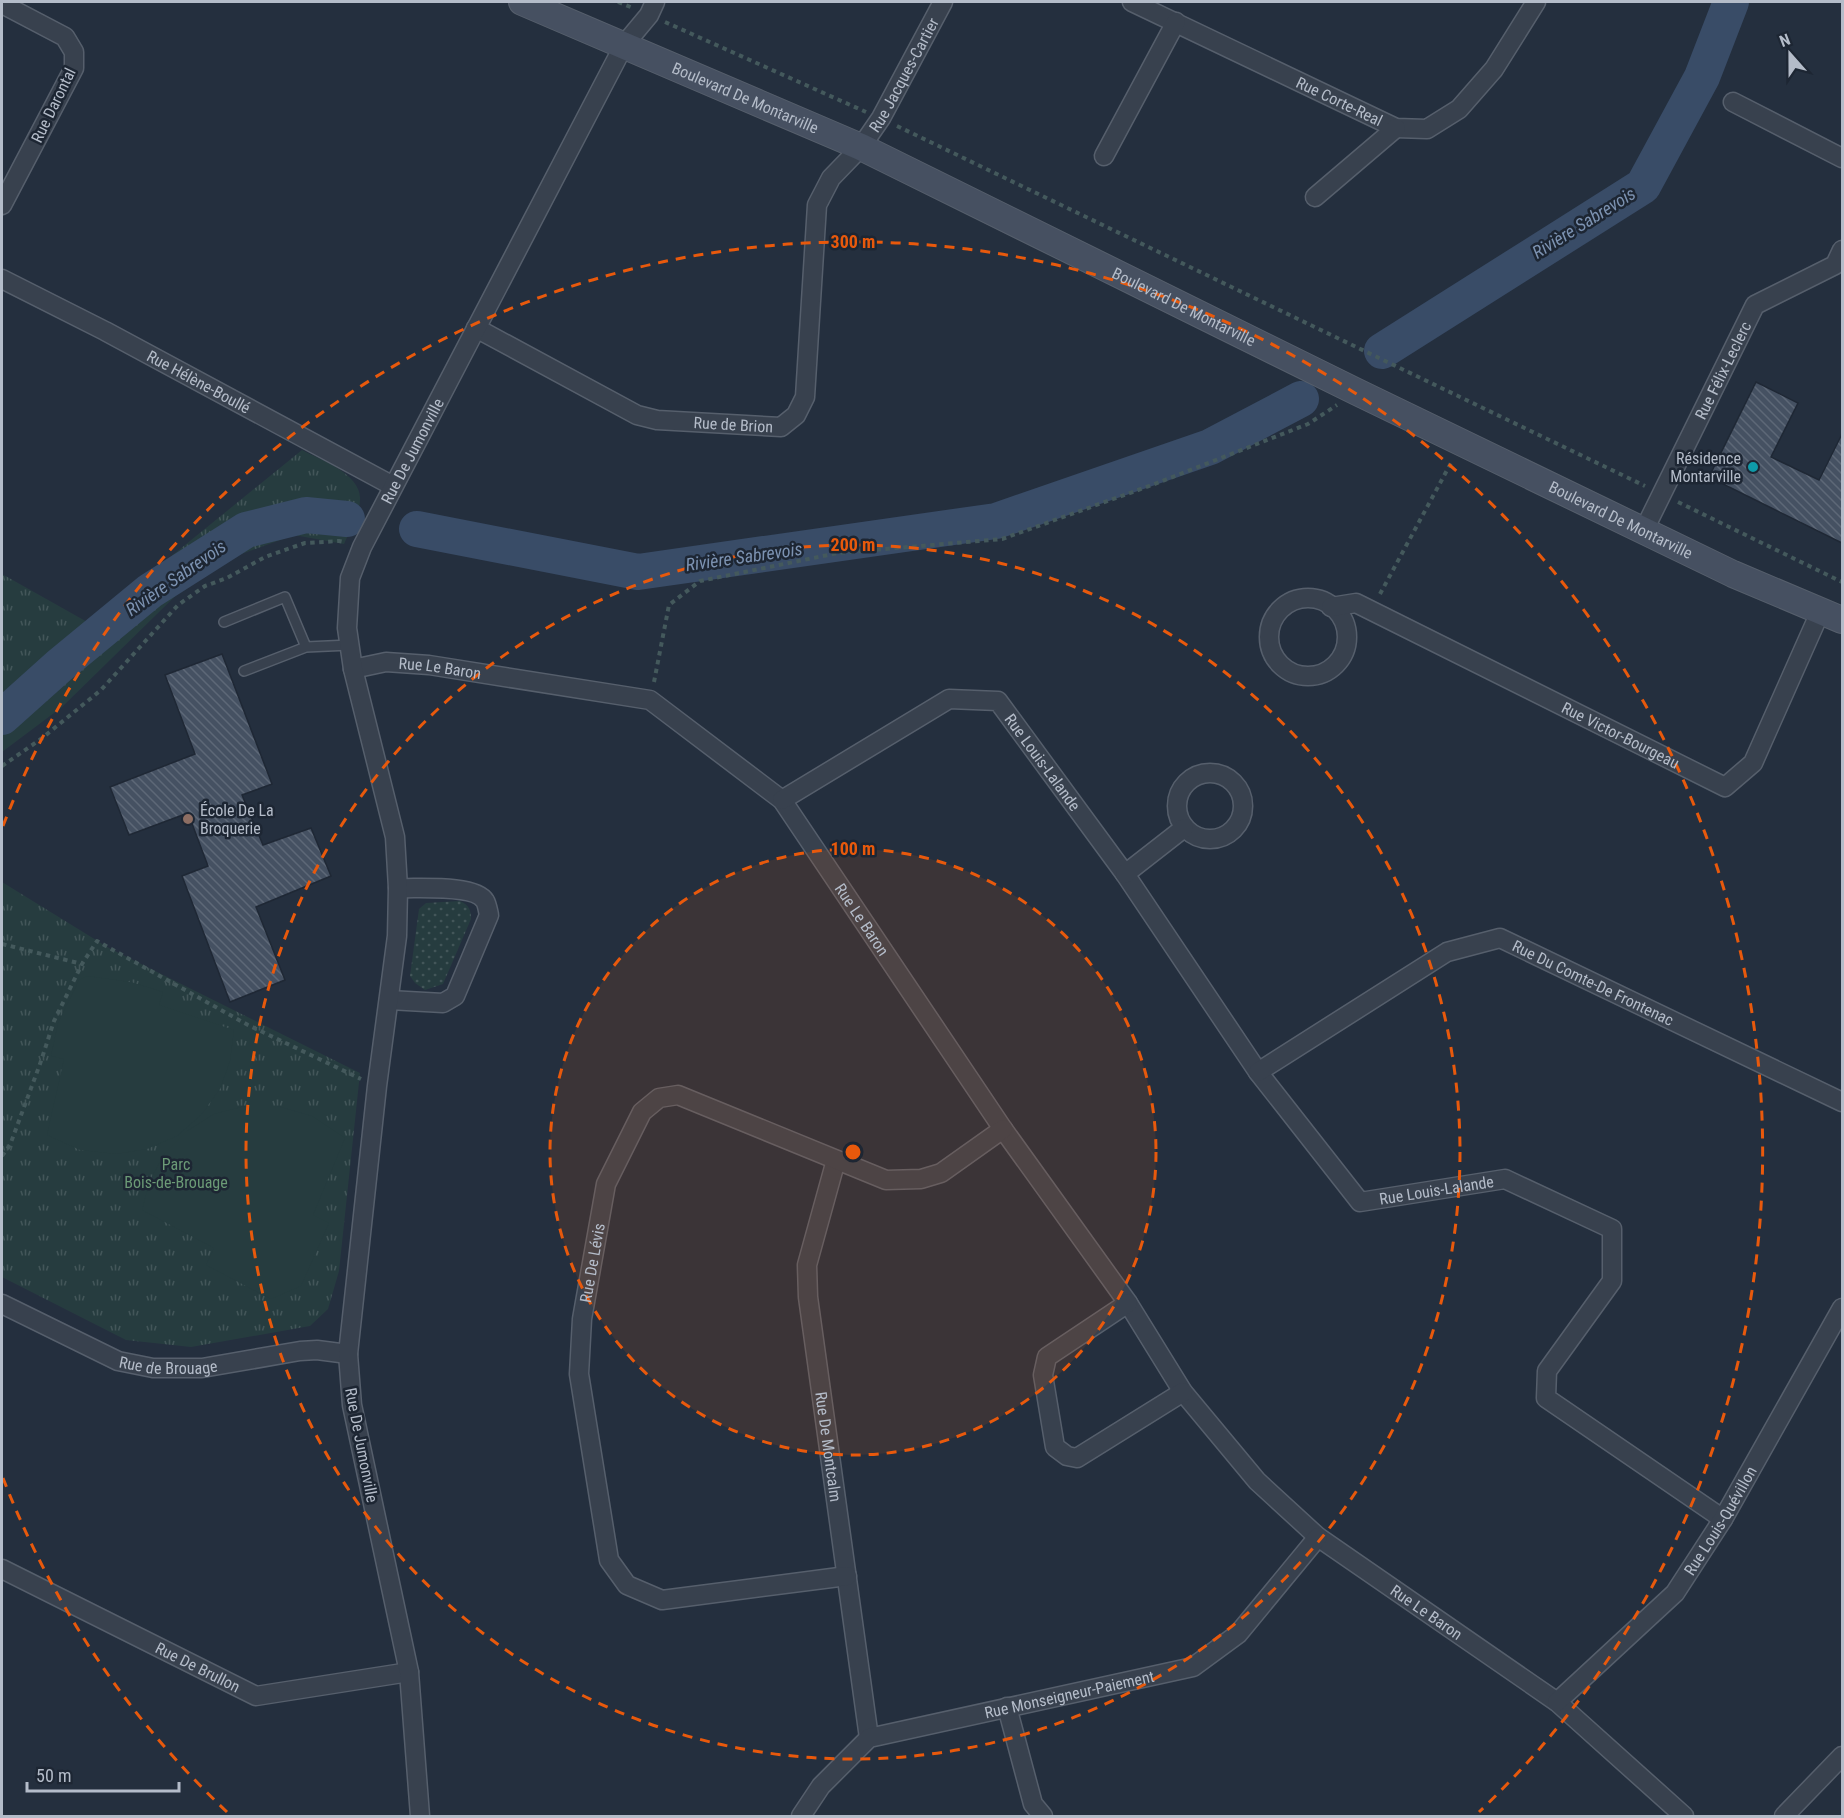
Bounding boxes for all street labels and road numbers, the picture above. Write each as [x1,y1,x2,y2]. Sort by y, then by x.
street label: Rue Jacques-Cartier [865,14,943,136]
street label: Boulevard De Montarville [669,58,821,138]
street label: Rue Darontal [27,65,80,146]
street label: Rue Corte-Real [1293,73,1386,130]
street label: Boulevard De Montarville [1109,264,1259,350]
street label: Rue Félix-Leclerc [1691,319,1755,423]
street label: Rue Hélène-Boullé [144,346,254,417]
street label: Rue De Jumonville [377,395,448,507]
street label: Rue de Brion [693,413,773,437]
street label: Boulevard De Montarville [1546,477,1696,563]
street label: Rue Le Baron [398,654,482,683]
street label: Rue Victor-Bourgeau [1558,698,1682,773]
street label: Rue Louis-Lalande [1001,710,1084,815]
street label: Rue Le Baron [831,880,893,959]
street label: Rue Du Comte-De Frontenac [1509,936,1677,1030]
street label: Rue Louis-Lalande [1378,1172,1495,1209]
street label: Rue De Lévis [576,1222,609,1304]
street label: Rue de Brouage [117,1352,219,1378]
street label: Rue De Jumonville [341,1386,382,1504]
street label: Rue De Montcalm [811,1390,845,1503]
street label: Rue Louis-Quévillon [1680,1463,1761,1579]
street label: Rue Le Baron [1387,1581,1466,1644]
street label: Rue De Brullon [152,1638,243,1696]
street label: Rue Monseigneur-Paiement [983,1667,1156,1722]

